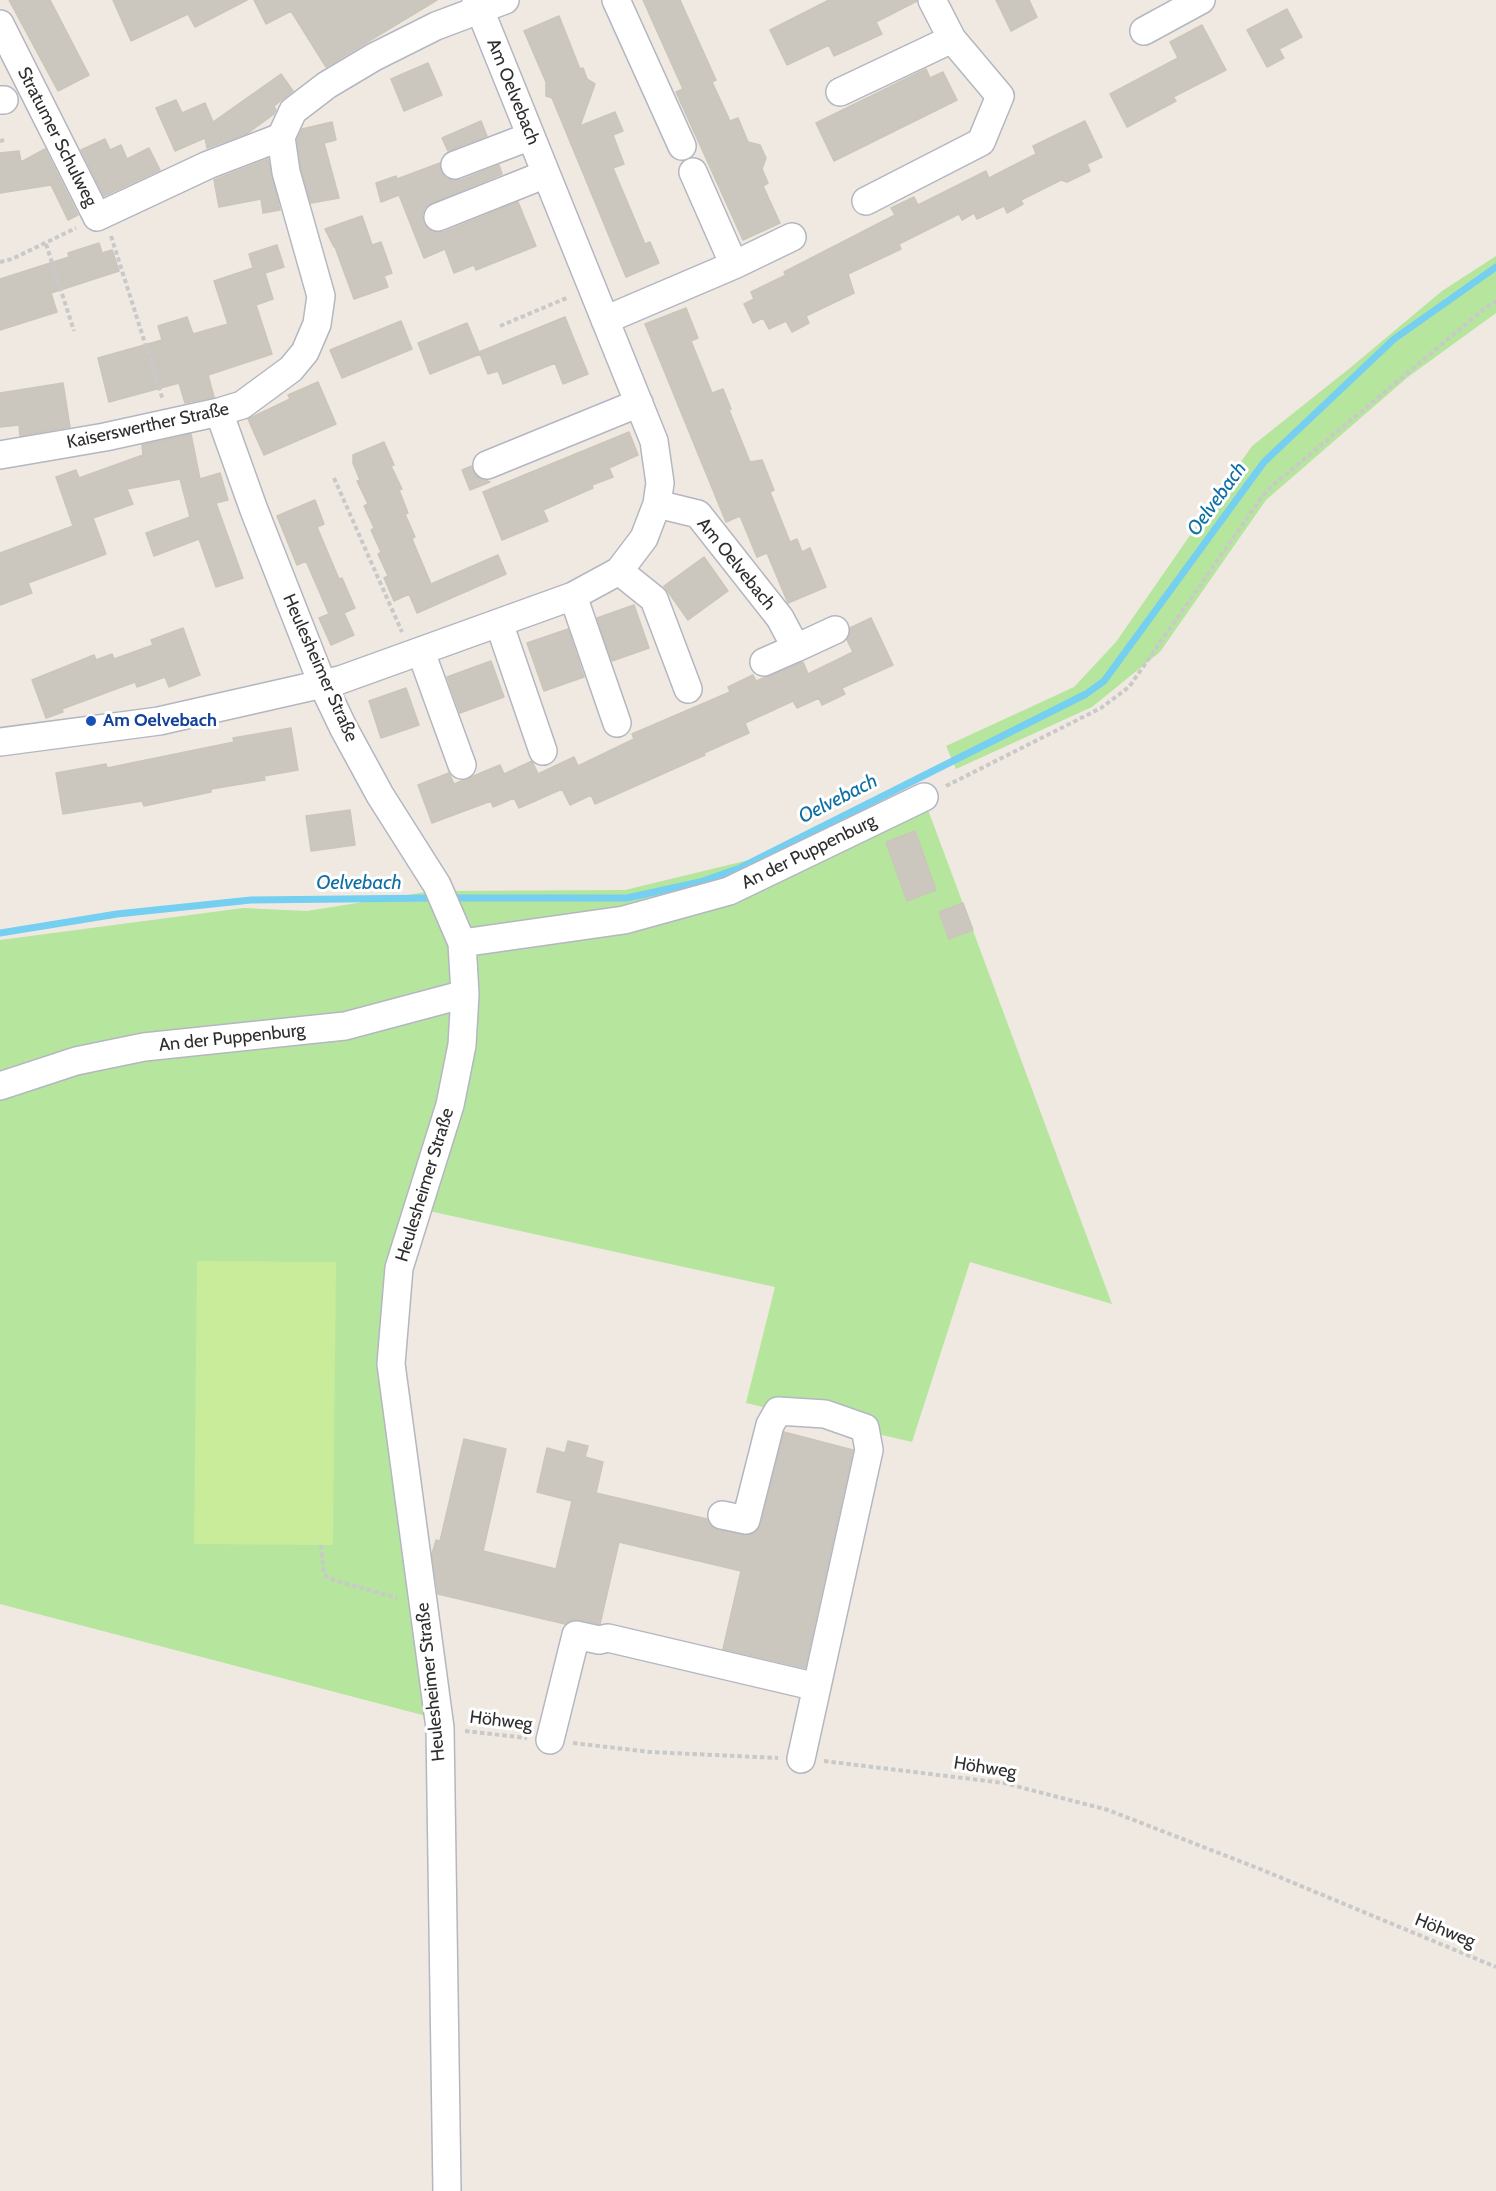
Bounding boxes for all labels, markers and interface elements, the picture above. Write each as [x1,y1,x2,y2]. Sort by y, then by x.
street label: Am Oelvebach [482,36,544,148]
street label: Stratumer Schulweg [12,64,102,210]
street label: Kaiserswerther Straße [65,398,231,454]
water label: Oelvebach [1182,457,1252,541]
street label: Am Oelvebach [692,513,780,615]
street label: Heulesheimer Straße [278,591,362,745]
place label: Am Oelvebach [103,710,217,732]
marker: Am Oelvebach [84,714,98,728]
water label: Oelvebach [795,769,881,829]
street label: An der Puppenburg [738,810,880,894]
water label: Oelvebach [316,871,402,895]
street label: An der Puppenburg [158,1020,306,1056]
street label: Heulesheimer Straße [391,1106,459,1264]
street label: Heulesheimer Straße [412,1602,450,1762]
street label: Höhweg [468,1706,534,1736]
street label: Höhweg [952,1752,1018,1784]
street label: Höhweg [1412,1909,1478,1953]

